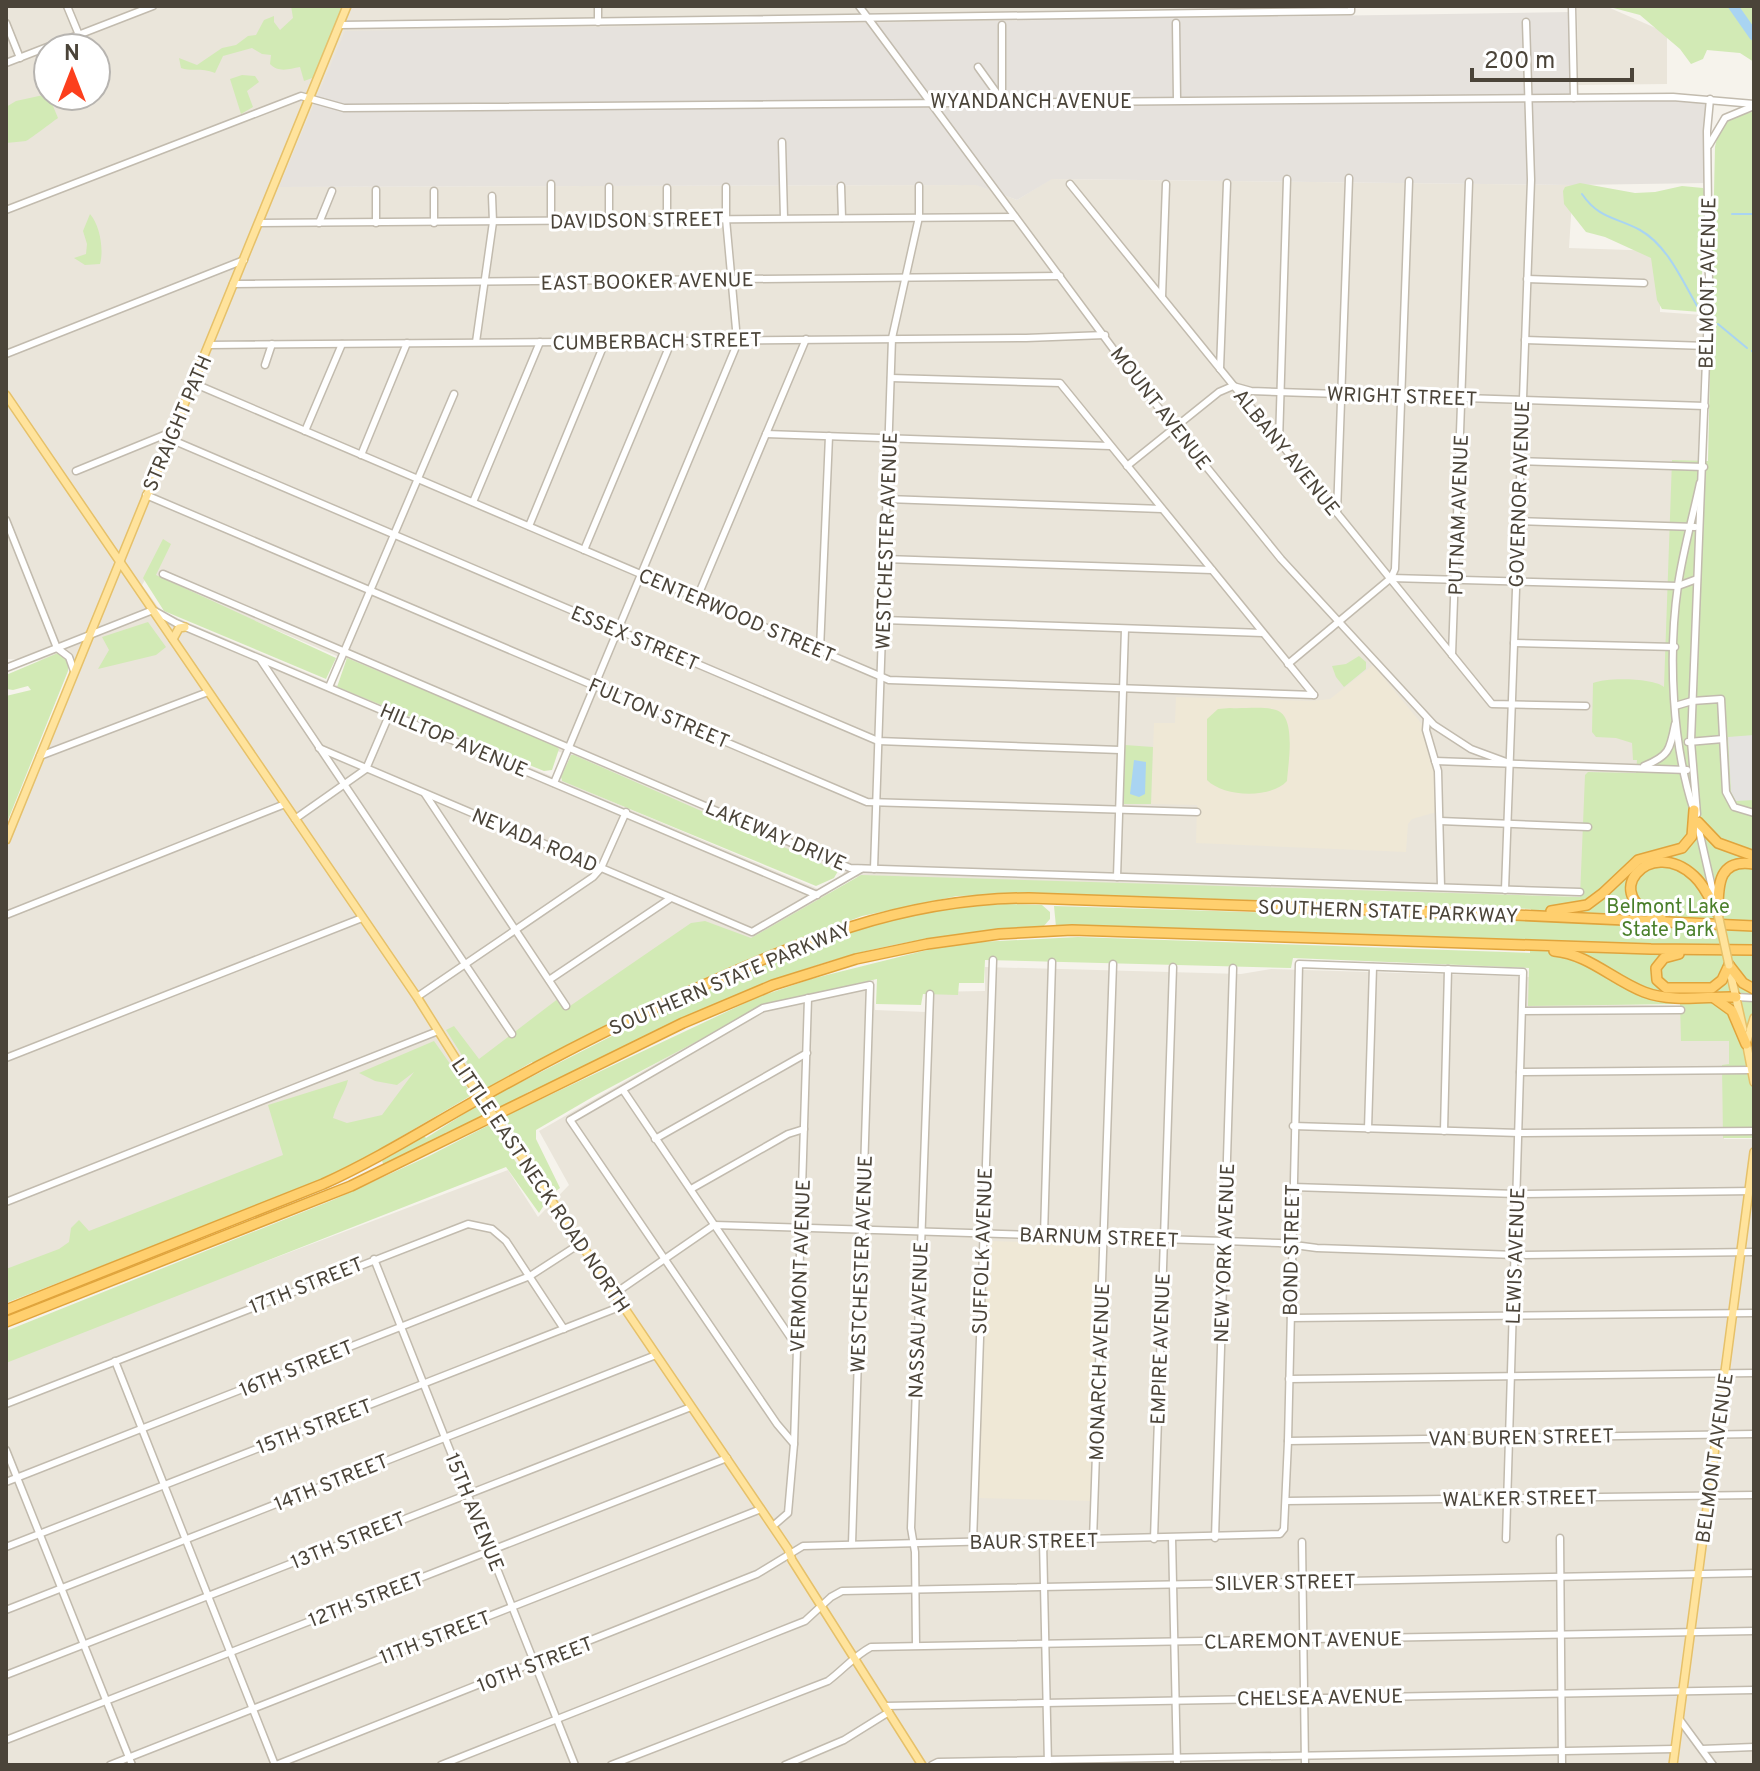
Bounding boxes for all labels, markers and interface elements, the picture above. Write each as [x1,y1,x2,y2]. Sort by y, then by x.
north arrow [32,32,112,112]
scale bar [1472,32,1632,82]
text: N [64,41,80,68]
text: 200 m [1484,47,1555,77]
street label: WYANDANCH AVENUE [930,90,1132,116]
street label: BELMONT AVENUE [1695,197,1723,369]
street label: DAVIDSON STREET [550,207,724,237]
street label: EAST BOOKER AVENUE [540,268,754,298]
street label: CUMBERBACH STREET [552,328,762,358]
street label: MOUNT AVENUE [1103,342,1216,476]
street label: STRAIGHT PATH [138,352,219,496]
street label: WRIGHT STREET [1326,382,1478,414]
street label: ALBANY AVENUE [1226,384,1345,522]
street label: GOVERNOR AVENUE [1505,400,1537,588]
street label: WESTCHESTER AVENUE [871,432,905,650]
street label: PUTNAM AVENUE [1444,434,1476,596]
street label: CENTERWOOD STREET [634,564,839,670]
street label: ESSEX STREET [566,601,702,678]
street label: FULTON STREET [584,673,733,756]
street label: HILLTOP AVENUE [375,699,531,785]
street label: LAKEWAY DRIVE [701,795,850,878]
street label: NEVADA ROAD [467,804,601,880]
street label: SOUTHERN STATE PARKWAY [1257,895,1519,931]
park label: Belmont Lake State Park [1606,895,1730,944]
street label: SOUTHERN STATE PARKWAY [606,917,856,1043]
street label: LITTLE EAST NECK ROAD NORTH [444,1054,635,1319]
street label: WESTCHESTER AVENUE [846,1155,880,1373]
street label: NEW YORK AVENUE [1210,1163,1242,1343]
street label: SUFFOLK AVENUE [968,1167,1000,1335]
street label: VERMONT AVENUE [786,1179,818,1353]
street label: BOND STREET [1279,1184,1307,1316]
street label: LEWIS AVENUE [1502,1187,1532,1325]
street label: BARNUM STREET [1019,1223,1179,1255]
street label: NASSAU AVENUE [904,1241,936,1399]
street label: 17TH STREET [246,1252,368,1322]
street label: EMPIRE AVENUE [1146,1273,1178,1425]
street label: MONARCH AVENUE [1085,1283,1117,1461]
street label: 16TH STREET [236,1335,358,1405]
street label: BELMONT AVENUE [1691,1371,1741,1545]
street label: 15TH STREET [253,1394,376,1462]
street label: VAN BUREN STREET [1428,1424,1614,1454]
street label: 14TH STREET [271,1449,393,1519]
street label: 15TH AVENUE [438,1450,509,1576]
street label: WALKER STREET [1442,1486,1598,1514]
street label: 13TH STREET [288,1507,410,1577]
street label: BAUR STREET [969,1529,1099,1557]
street label: 12TH STREET [305,1567,428,1635]
street label: SILVER STREET [1214,1570,1356,1598]
street label: 11TH STREET [376,1606,495,1672]
street label: CLAREMONT AVENUE [1204,1627,1402,1657]
street label: 10TH STREET [474,1632,597,1700]
street label: CHELSEA AVENUE [1237,1685,1403,1713]

